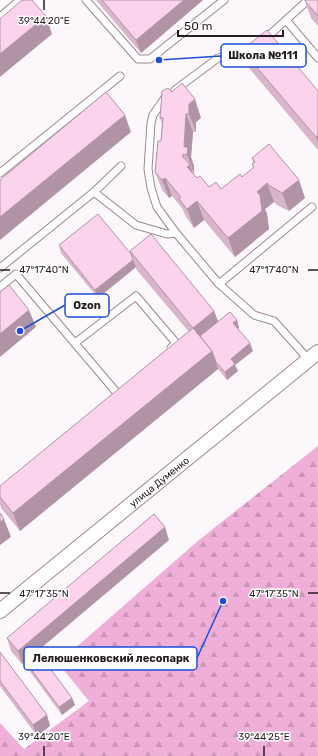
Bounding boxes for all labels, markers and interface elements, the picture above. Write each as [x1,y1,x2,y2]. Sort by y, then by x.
scale bar [178,12,283,38]
text: 39°44'20"E [18,15,70,27]
text: 50 m [184,19,212,33]
callout: Школа №111 [221,44,306,67]
text: Школа №111 [228,49,298,62]
text: 47°17'40"N [19,264,69,276]
text: 47°17'40"N [249,264,299,276]
callout: Ozon [65,294,109,317]
text: Ozon [73,299,101,312]
street label: улица Думенко [127,454,192,510]
text: 47°17'35"N [19,588,69,600]
text: 47°17'35"N [249,588,299,600]
callout: Лелюшенковский лесопарк [24,647,197,670]
text: Лелюшенковский лесопарк [32,652,190,665]
text: 39°44'20"E [18,731,70,743]
text: 39°44'25"E [238,731,290,743]

